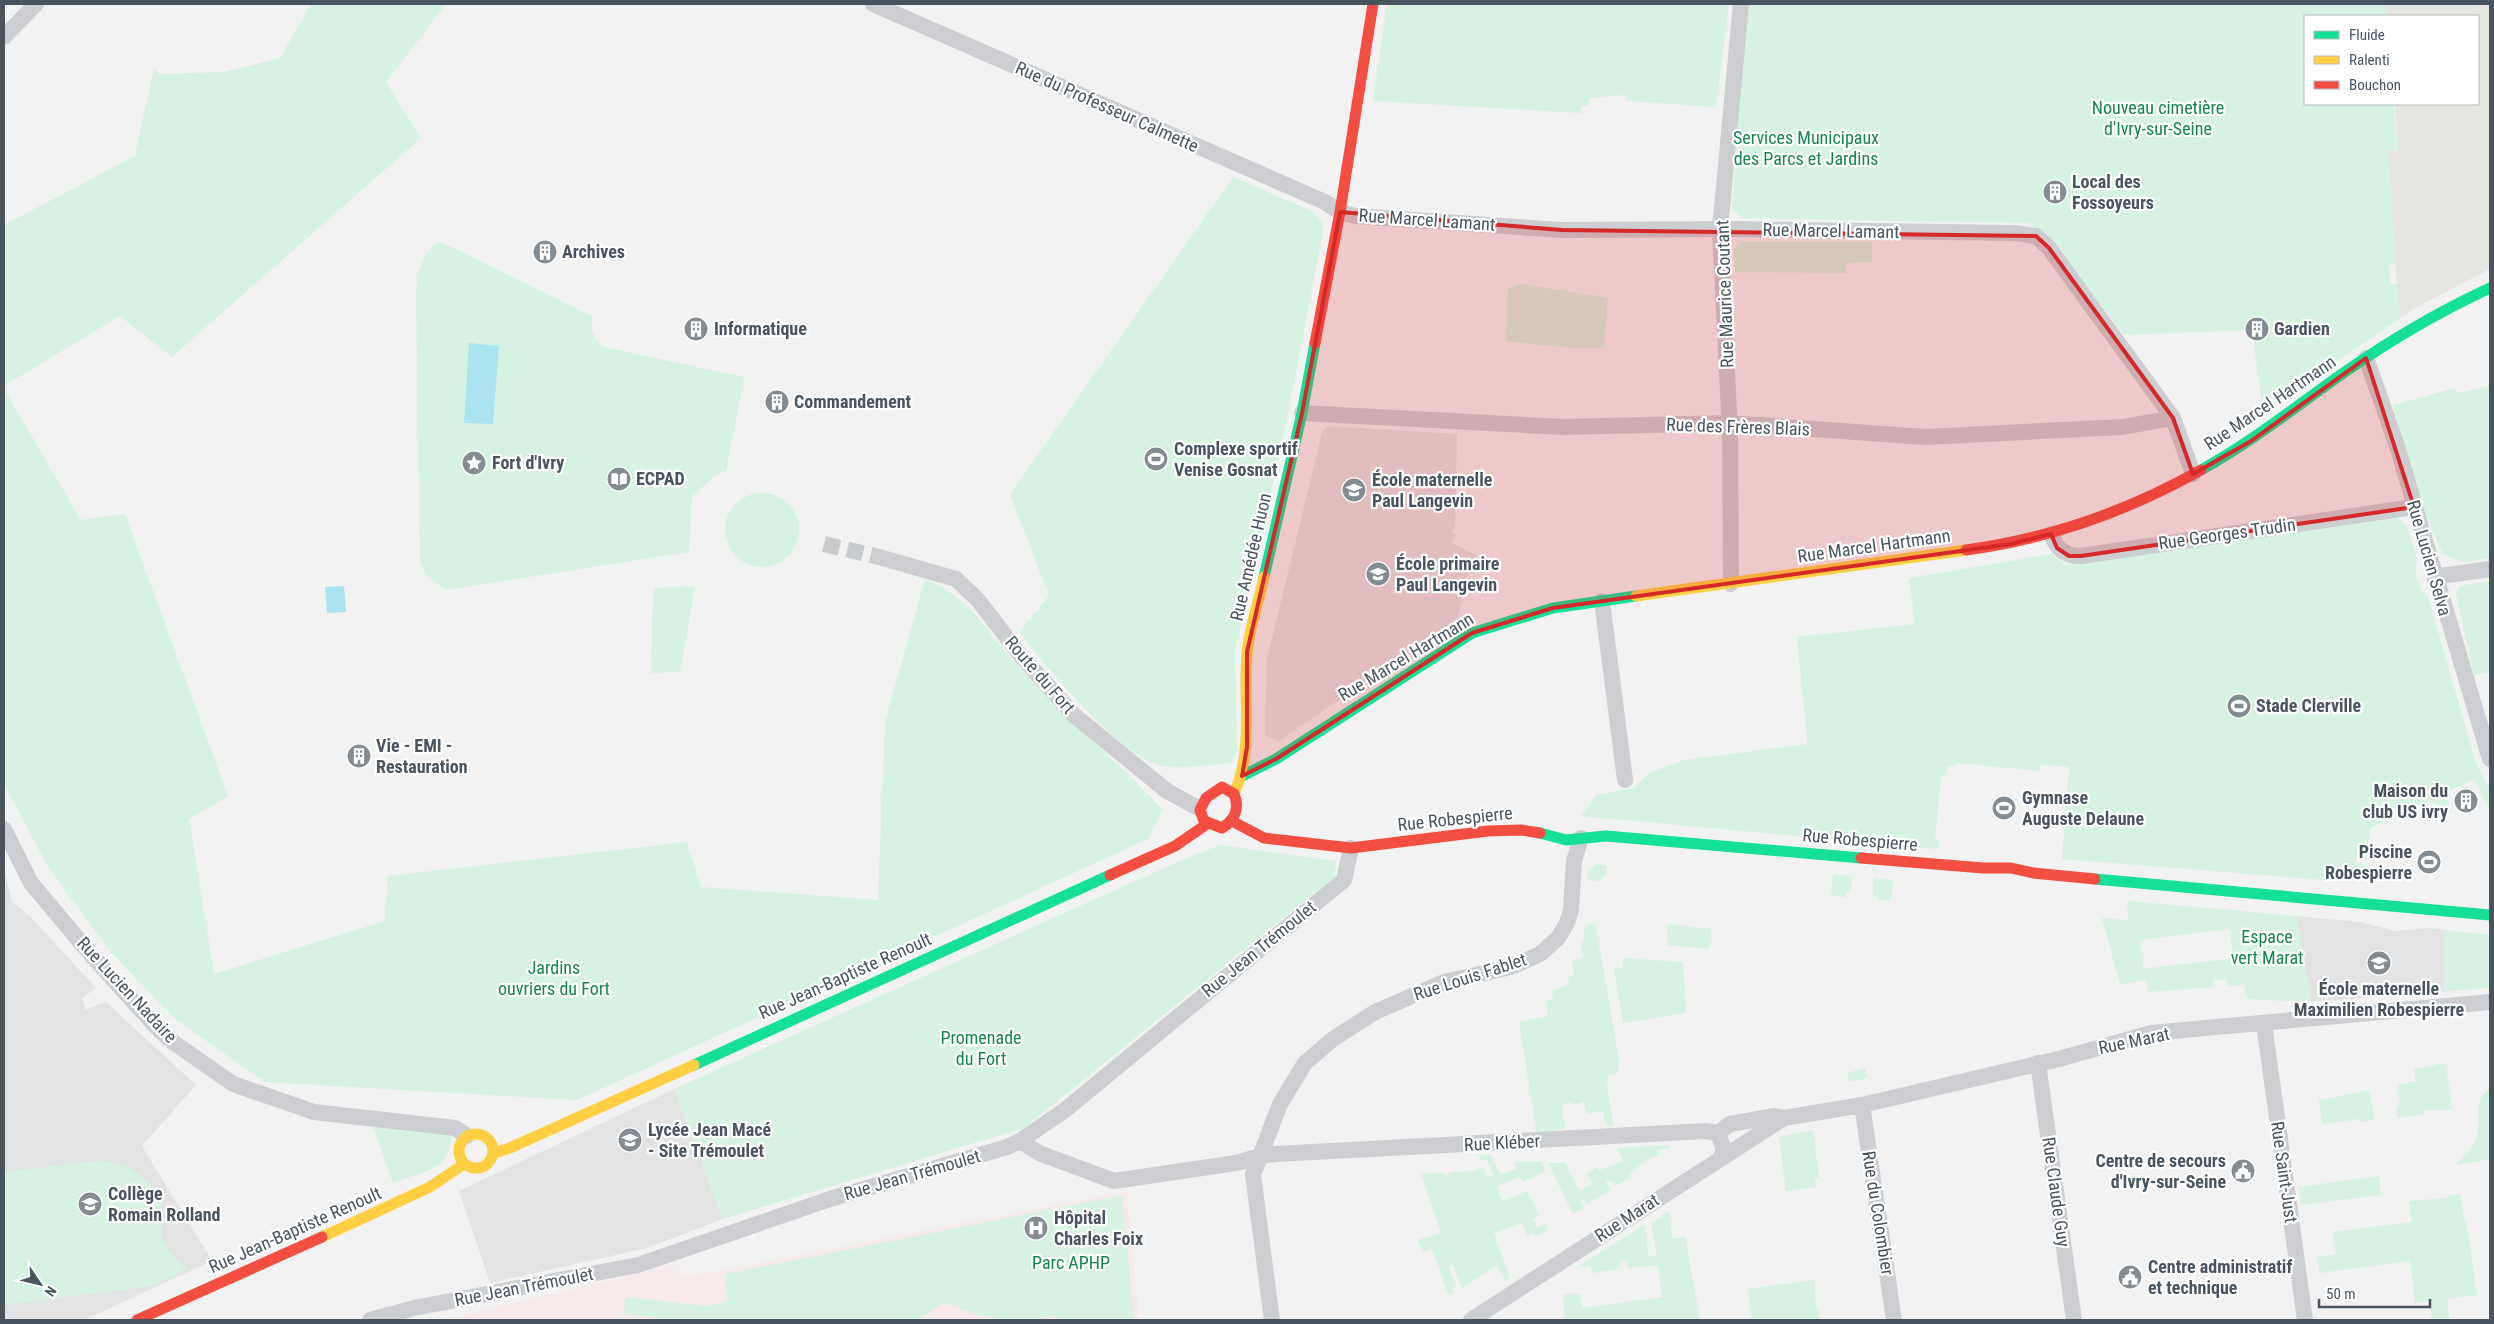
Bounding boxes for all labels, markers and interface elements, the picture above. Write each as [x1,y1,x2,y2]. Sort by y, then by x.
legend [2304,15,2479,105]
text: Fluide [2349,26,2385,44]
text: Ralenti [2349,51,2390,69]
street label: Rue du Professeur Calmette [1012,57,1202,156]
text: Bouchon [2349,76,2401,94]
park label: Nouveau cimetière d'Ivry-sur-Seine [2092,97,2224,139]
park label: Services Municipaux des Parcs et Jardins [1733,127,1879,169]
place label: Local des Fossoyeurs [2072,171,2154,213]
building icon: Local des Fossoyeurs [2042,179,2068,205]
street label: Rue Marcel Lamant [1358,204,1496,235]
street label: Rue Marcel Lamant [1762,219,1900,242]
street label: Rue Maurice Coutant [1711,220,1738,368]
building icon: Archives [532,239,558,265]
place label: Archives [562,241,625,262]
building icon: Informatique [683,316,709,342]
building icon: Gardien [2244,316,2270,342]
place label: Informatique [714,318,807,339]
place label: Gardien [2274,318,2330,339]
street label: Rue Marcel Hartmann [2200,351,2339,454]
building icon: Commandement [764,389,790,415]
place label: Commandement [794,391,912,412]
street label: Rue des Frères Blais [1666,413,1810,440]
place label: Complexe sportif Venise Gosnat [1174,438,1298,480]
sports icon: Complexe sportif Venise Gosnat [1143,446,1169,472]
place icon: Fort d'Ivry [461,450,487,476]
place label: Fort d'Ivry [492,452,564,473]
library icon: ECPAD [606,466,632,492]
place label: ECPAD [636,468,685,489]
place label: École maternelle Paul Langevin [1372,469,1493,511]
school or university icon: École maternelle Paul Langevin [1341,477,1367,503]
street label: Rue Amédée Huon [1226,491,1275,623]
street label: Rue Lucien Selva [2403,498,2456,618]
street label: Rue Georges Trudin [2157,513,2297,554]
street label: Rue Marcel Hartmann [1796,524,1952,567]
place label: École primaire Paul Langevin [1396,553,1500,595]
school or university icon: École primaire Paul Langevin [1365,561,1391,587]
street label: Rue Marcel Hartmann [1334,608,1477,705]
street label: Route du Fort [1001,632,1080,718]
sports icon: Stade Clerville [2226,693,2252,719]
place label: Stade Clerville [2256,695,2362,716]
place label: Vie - EMI - Restauration [376,735,468,777]
building icon: Vie - EMI - Restauration [346,743,372,769]
place label: Maison du club US ivry [2362,780,2448,822]
place label: Gymnase Auguste Delaune [2022,787,2144,829]
building icon: Maison du club US ivry [2453,788,2479,814]
sports icon: Gymnase Auguste Delaune [1991,795,2017,821]
street label: Rue Robespierre [1396,802,1514,835]
street label: Rue Robespierre [1802,824,1919,855]
place label: Piscine Robespierre [2325,841,2412,883]
sports icon: Piscine Robespierre [2416,849,2442,875]
street label: Rue Jean Trémoulet [1197,896,1320,1001]
park label: Espace vert Marat [2231,926,2303,968]
street label: Rue Jean-Baptiste Renoult [755,928,934,1023]
street label: Rue Lucien Nadaire [73,933,182,1047]
street label: Rue Louis Fablet [1411,948,1529,1005]
school or university icon: École maternelle Maximilien Robespierre [2366,950,2392,976]
park label: Jardins ouvriers du Fort [498,957,610,999]
place label: École maternelle Maximilien Robespierre [2294,978,2465,1020]
street label: Rue Marat [2096,1023,2171,1058]
park label: Promenade du Fort [940,1027,1022,1069]
place label: Lycée Jean Macé - Site Trémoulet [648,1119,771,1161]
street label: Rue Saint-Just [2267,1120,2302,1224]
school or university icon: Lycée Jean Macé - Site Trémoulet [617,1127,643,1153]
street label: Rue Kléber [1463,1130,1541,1155]
street label: Rue Claude Guy [2038,1136,2075,1249]
street label: Rue Jean Trémoulet [841,1145,982,1204]
street label: Rue du Colombier [1858,1149,1899,1277]
place label: Centre de secours d'Ivry-sur-Seine [2096,1150,2226,1192]
public building icon: Centre de secours d'Ivry-sur-Seine [2230,1158,2256,1184]
street label: Rue Jean-Baptiste Renoult [205,1182,384,1277]
place label: Collège Romain Rolland [108,1183,221,1225]
street label: Rue Marat [1591,1189,1663,1246]
school or university icon: Collège Romain Rolland [77,1191,103,1217]
place label: Hôpital Charles Foix [1054,1207,1143,1249]
hospital icon: Hôpital Charles Foix [1023,1215,1049,1241]
park label: Parc APHP [1032,1252,1110,1273]
place label: Centre administratif et technique [2148,1256,2292,1298]
north arrow [15,1259,65,1309]
street label: Rue Jean Trémoulet [453,1263,595,1310]
public building icon: Centre administratif et technique [2117,1264,2143,1290]
scale bar [2319,1276,2430,1308]
text: N [42,1283,60,1300]
text: 50 m [2326,1285,2356,1303]

